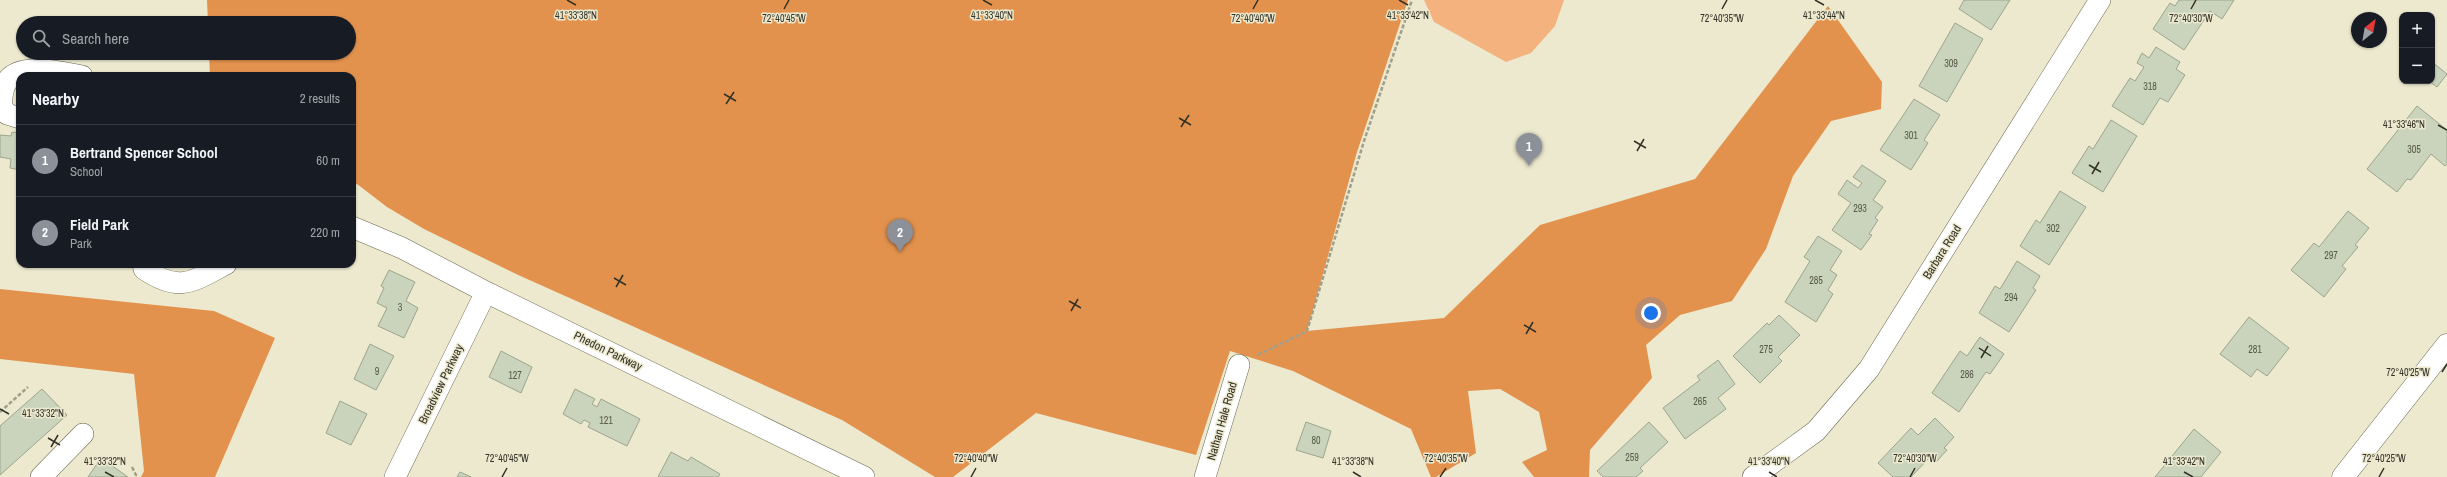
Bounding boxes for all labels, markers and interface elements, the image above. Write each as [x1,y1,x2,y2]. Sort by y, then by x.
text: 41°33'38"N [555,9,597,22]
text: 41°33'40"N [971,9,1013,22]
text: 41°33'42"N [1387,9,1429,22]
text: 41°33'44"N [1803,9,1845,22]
text: 72°40'45"W [762,12,806,25]
text: 72°40'40"W [1231,12,1275,25]
text: 72°40'35"W [1700,12,1744,25]
text: 72°40'30"W [2169,12,2213,25]
north arrow [2351,12,2387,48]
map controls [2399,12,2435,84]
button: + [2399,12,2435,48]
search box [16,16,356,60]
icon: search [30,27,52,49]
text: Search here [62,28,129,49]
button: − [2399,48,2435,84]
house number: 309 [1944,57,1958,70]
house number: 318 [2143,80,2157,93]
text: Nearby [32,87,79,110]
text: 2 results [300,90,340,107]
text: 41°33'46"N [2383,118,2425,131]
house number: 301 [1904,129,1918,142]
pin: 1 [1516,133,1542,166]
text: Bertrand Spencer School [70,142,218,163]
house number: 305 [2407,143,2421,156]
text: 1 [42,152,48,169]
text: 60 m [316,152,340,169]
text: School [70,163,103,180]
house number: 293 [1853,202,1867,215]
text: Field Park [70,214,129,235]
pin: 2 [887,219,913,252]
street label: Barbara Road [1919,222,1965,282]
house number: 302 [2046,222,2060,235]
text: 2 [42,224,48,241]
text: 220 m [310,224,340,241]
text: Park [70,235,92,252]
house number: 297 [2324,249,2338,262]
house number: 285 [1809,274,1823,287]
house number: 294 [2004,291,2018,304]
house number: 3 [398,301,403,314]
your location [1641,303,1661,323]
street label: Phedon Parkway [571,328,645,375]
street label: Broadview Parkway [415,341,467,427]
house number: 275 [1759,343,1773,356]
house number: 281 [2248,343,2262,356]
house number: 9 [375,365,380,378]
text: 72°40'25"W [2386,366,2430,379]
house number: 286 [1960,368,1974,381]
house number: 127 [508,369,522,382]
street label: Nathan Hale Road [1203,380,1241,462]
house number: 265 [1693,395,1707,408]
text: 41°33'32"N [22,407,64,420]
house number: 121 [599,414,613,427]
house number: 80 [1311,434,1321,447]
house number: 259 [1625,451,1639,464]
text: 72°40'45"W [485,452,529,465]
text: 72°40'40"W [954,452,998,465]
text: 72°40'35"W [1424,452,1468,465]
text: 72°40'30"W [1893,452,1937,465]
text: 72°40'25"W [2362,452,2406,465]
text: 41°33'32"N [84,455,126,468]
text: 41°33'38"N [1332,455,1374,468]
text: 41°33'40"N [1748,455,1790,468]
text: 41°33'42"N [2163,455,2205,468]

